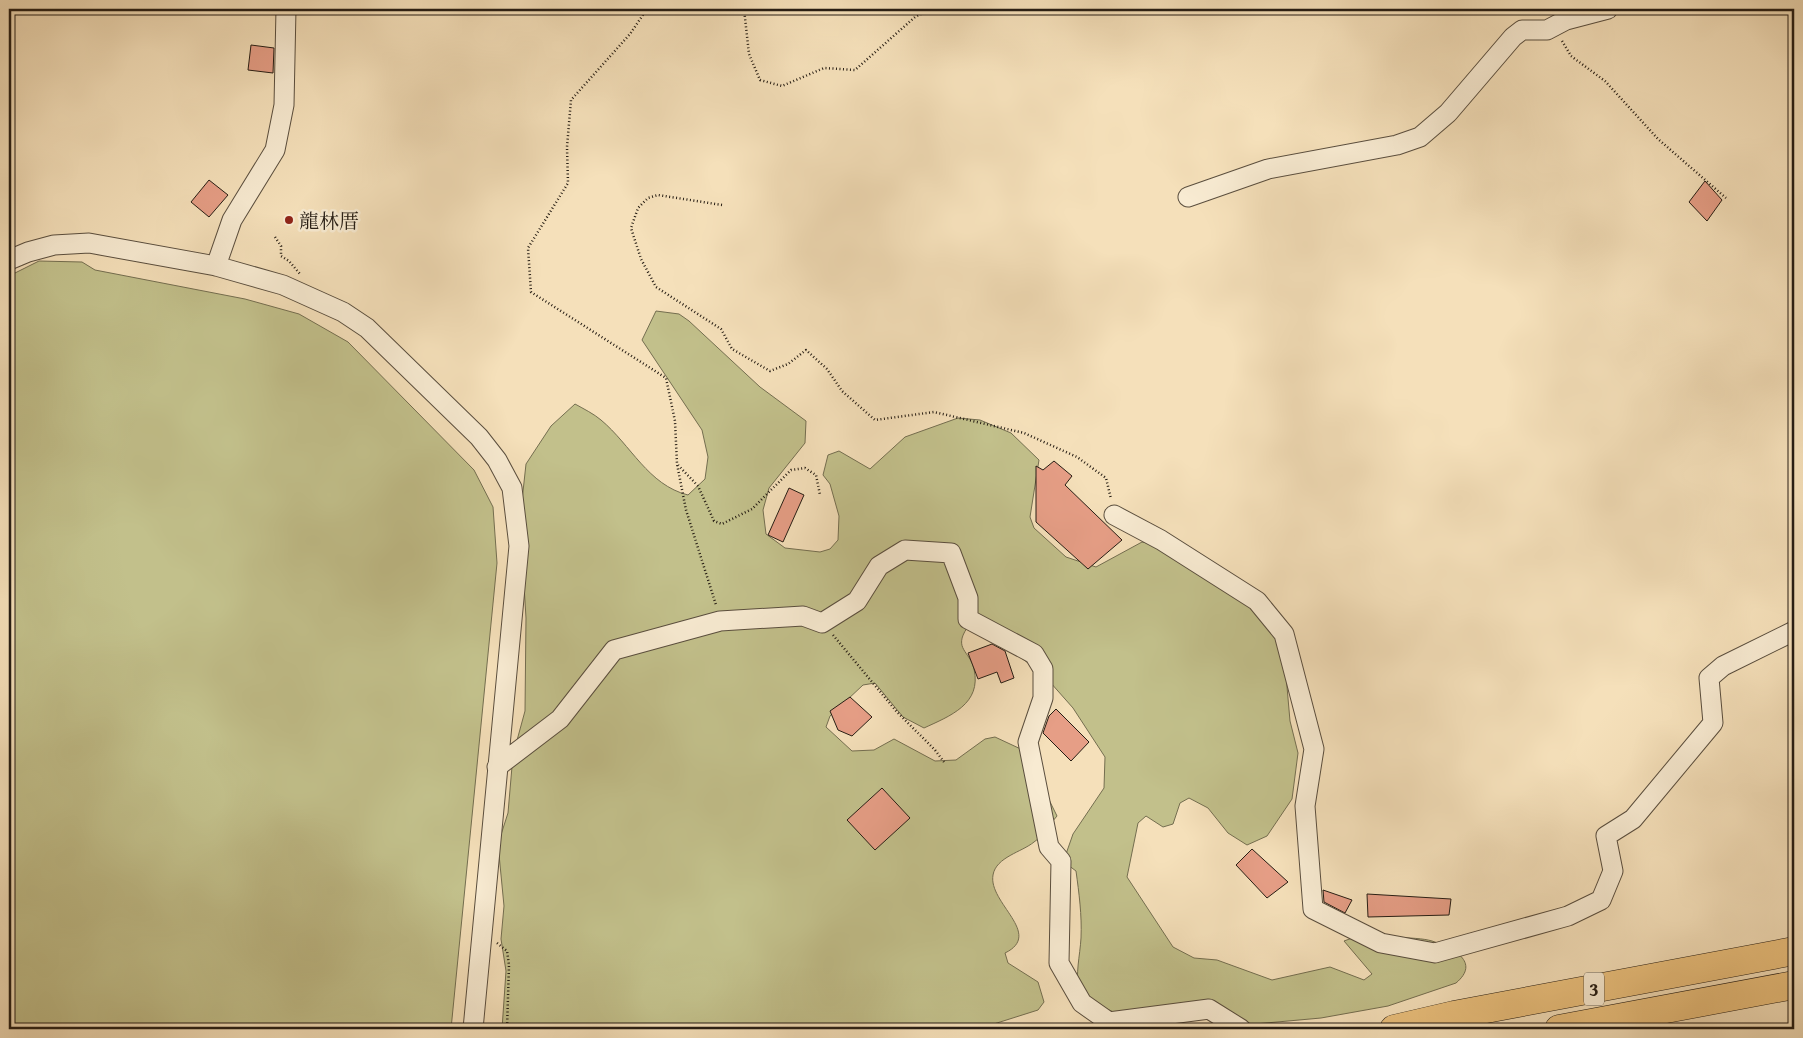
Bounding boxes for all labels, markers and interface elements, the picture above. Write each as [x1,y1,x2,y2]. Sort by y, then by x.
place label: 龍林厝 [299,206,359,235]
marker: 龍林厝 [283,214,295,226]
road number: 3 [1584,972,1604,1006]

